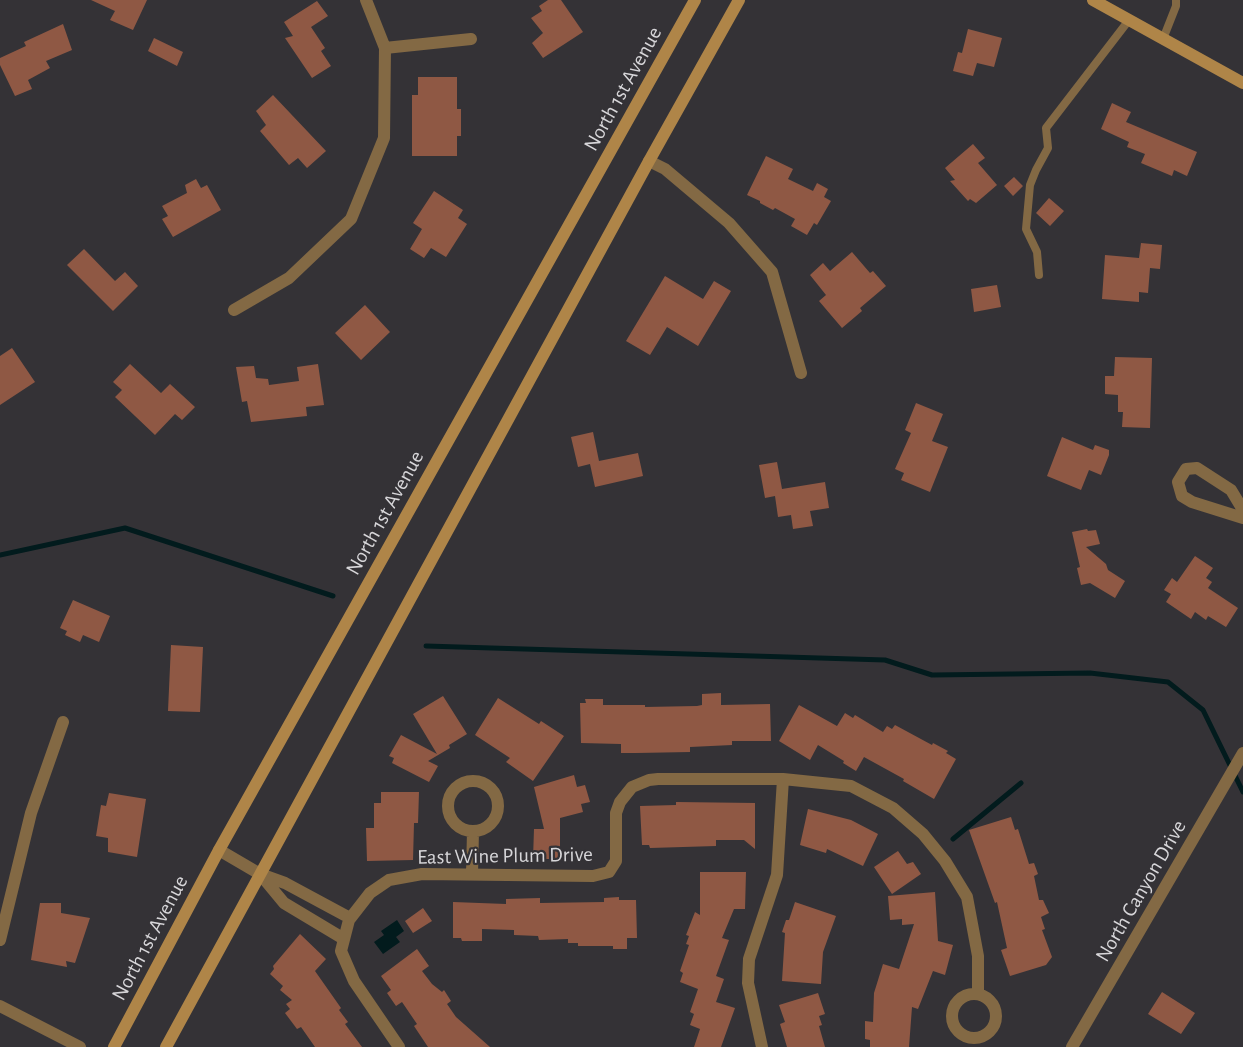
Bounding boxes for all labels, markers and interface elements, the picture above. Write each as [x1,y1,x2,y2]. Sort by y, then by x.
street label: North 1st Avenue [578,22,668,156]
street label: North 1st Avenue [340,446,430,580]
street label: North Canyon Drive [1090,816,1192,966]
street label: East Wine Plum Drive [417,842,593,870]
street label: North 1st Avenue [106,871,194,1005]

